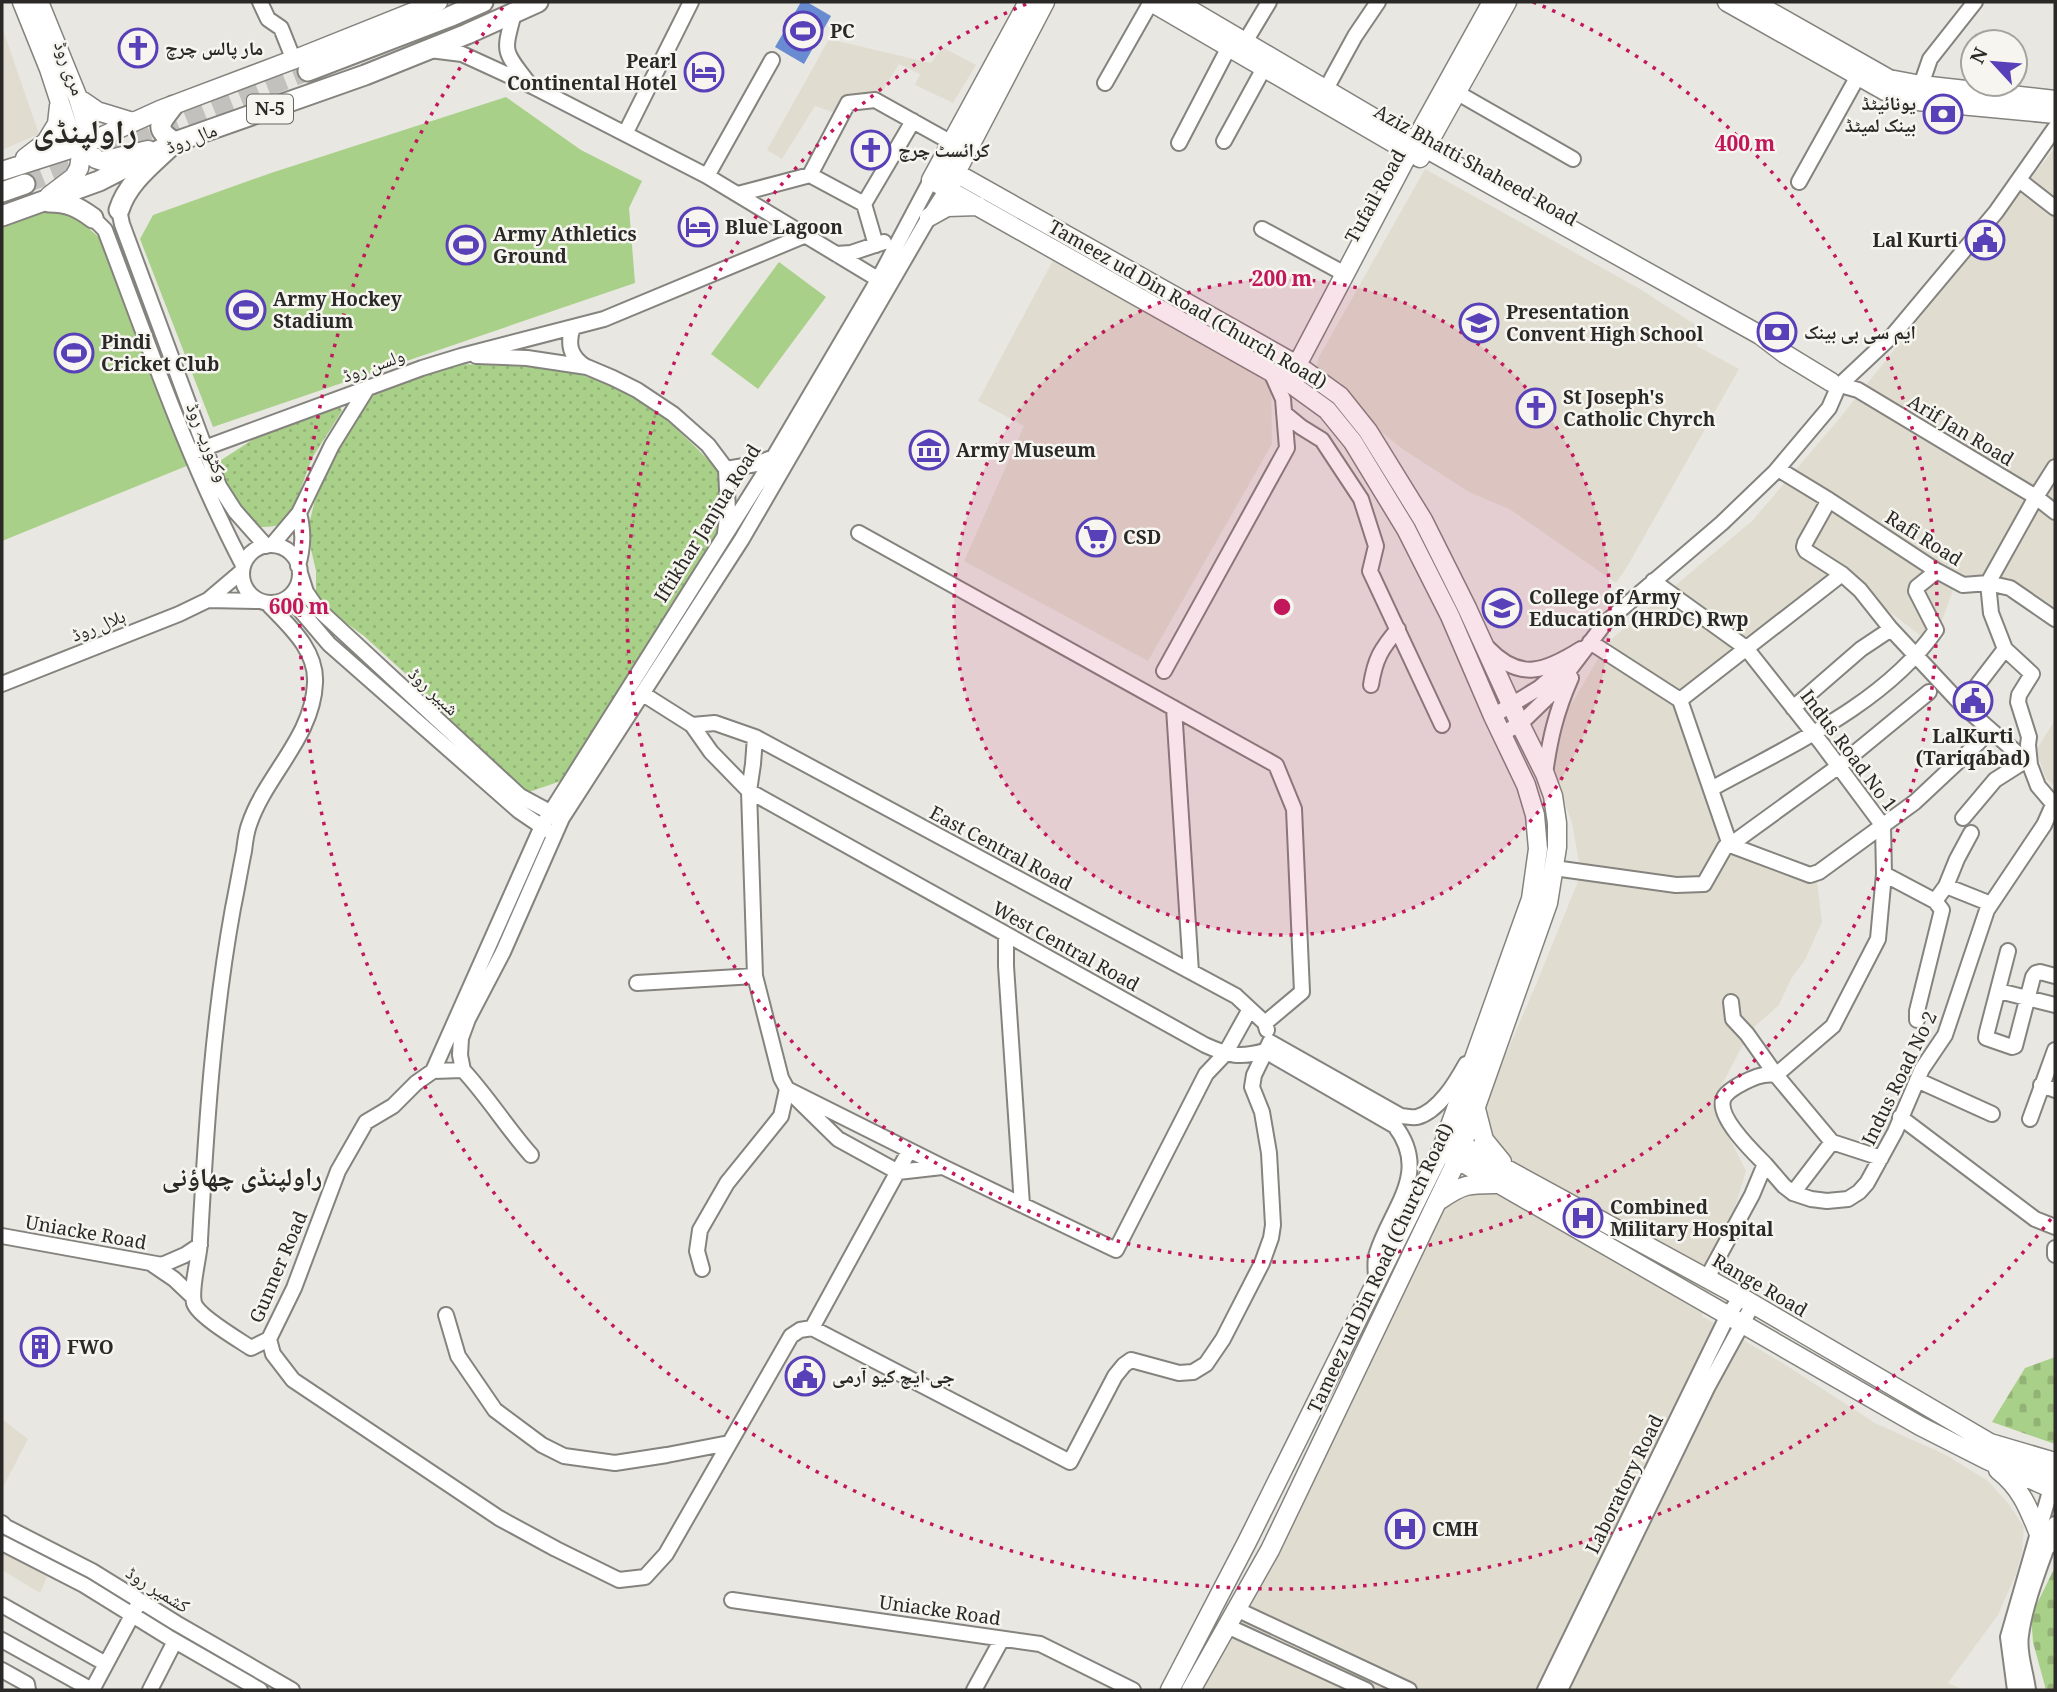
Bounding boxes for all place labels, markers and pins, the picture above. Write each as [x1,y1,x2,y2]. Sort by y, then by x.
sports icon: PC [782,10,824,52]
place label: PC [830,18,855,50]
church icon: مار پالس چرچ [117,27,159,69]
place label: مار پالس چرچ [165,35,263,67]
place label: Pearl Continental Hotel [507,48,677,102]
hotel icon: Pearl Continental Hotel [683,51,725,93]
place label: یونائیٹڈ بینک لمیٹڈ [1845,90,1916,144]
bank icon: یونائیٹڈ بینک لمیٹڈ [1922,93,1964,135]
church icon: کرائسٹ چرچ [850,129,892,171]
place label: کرائسٹ چرچ [898,137,990,169]
hotel icon: Blue Lagoon [677,206,719,248]
place label: Blue Lagoon [725,214,843,246]
public building icon: Lal Kurti [1964,219,2006,261]
place label: Army Athletics Ground [493,221,637,275]
sports icon: Army Athletics Ground [445,224,487,266]
place label: Lal Kurti [1872,227,1958,259]
place label: Army Hockey Stadium [273,286,402,340]
sports icon: Army Hockey Stadium [225,289,267,331]
place label: Presentation Convent High School [1506,299,1704,353]
school or university icon: Presentation Convent High School [1458,302,1500,344]
bank icon: ایم سی بی بینک [1756,311,1798,353]
place label: ایم سی بی بینک [1804,319,1916,351]
place label: Pindi Cricket Club [101,329,219,383]
sports icon: Pindi Cricket Club [53,332,95,374]
place label: St Joseph's Catholic Chyrch [1563,384,1716,438]
church icon: St Joseph's Catholic Chyrch [1515,387,1557,429]
museum icon: Army Museum [908,429,950,471]
place label: Army Museum [956,437,1096,469]
supermarket icon: CSD [1075,516,1117,558]
place label: CSD [1123,524,1161,556]
place label: College of Army Education (HRDC) Rwp [1529,584,1748,638]
school or university icon: College of Army Education (HRDC) Rwp [1481,587,1523,629]
centre of rings [1270,595,1294,619]
public building icon: LalKurti (Tariqabad) [1952,680,1994,722]
place label: LalKurti (Tariqabad) [1916,723,2030,777]
place label: Combined Military Hospital [1610,1194,1774,1248]
hospital icon: Combined Military Hospital [1562,1197,1604,1239]
building icon: FWO [19,1326,61,1368]
place label: FWO [67,1334,114,1366]
public building icon: جی ایچ کیو آرمی [784,1355,826,1397]
place label: جی ایچ کیو آرمی [832,1363,955,1395]
hospital icon: CMH [1384,1508,1426,1550]
place label: CMH [1432,1516,1479,1548]

